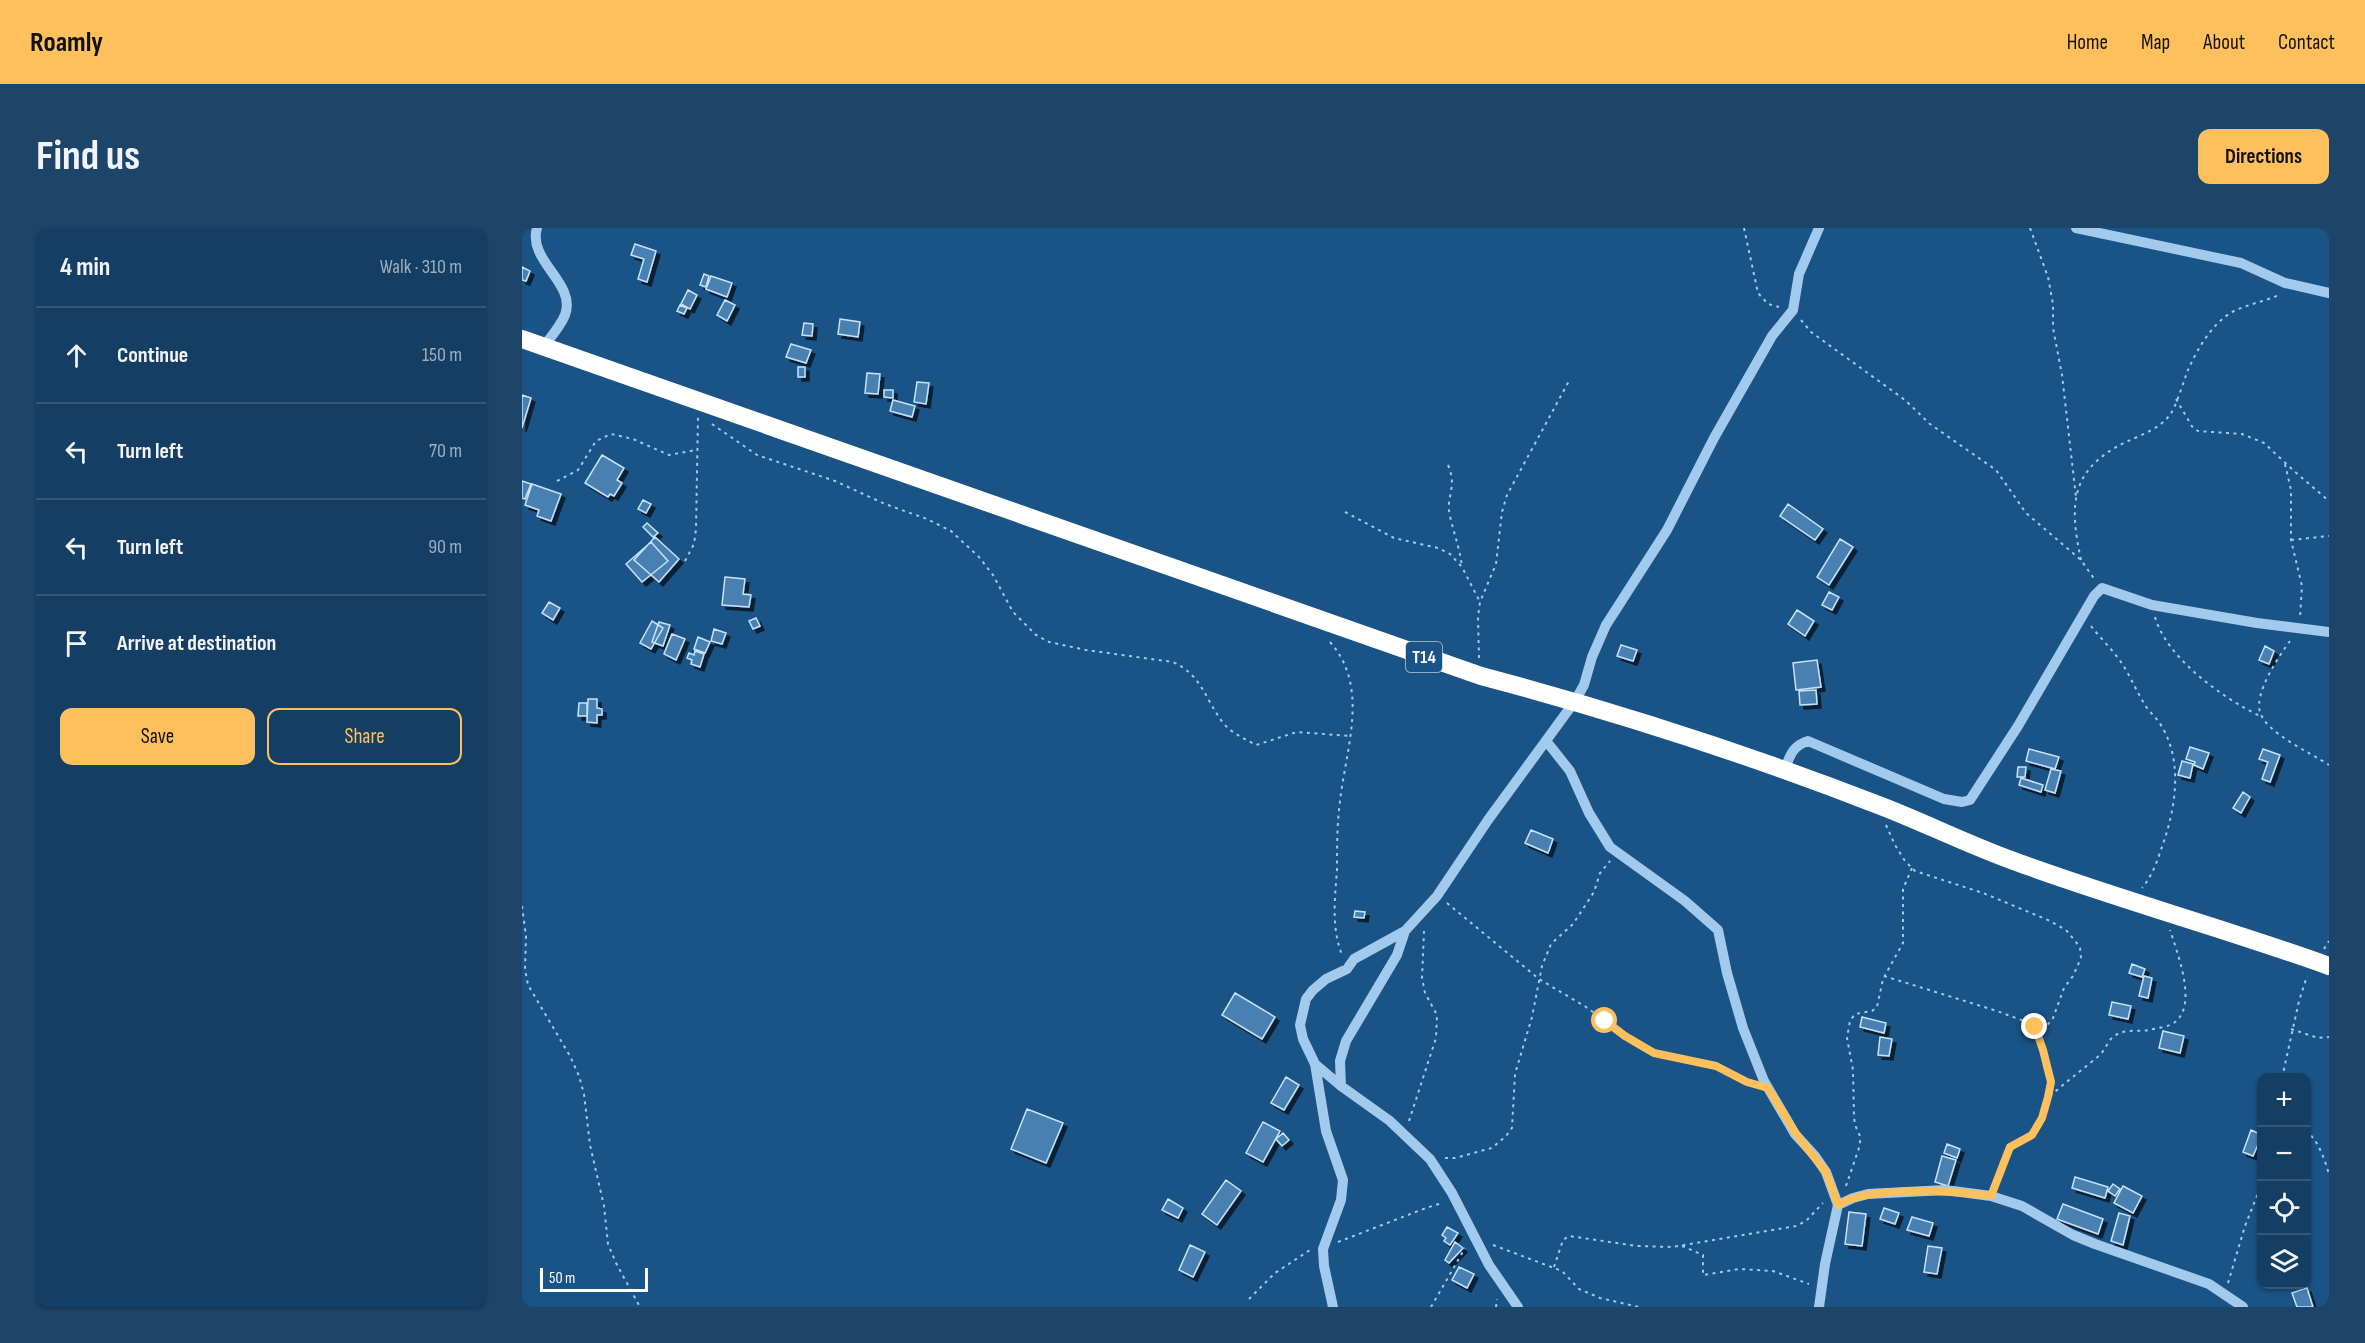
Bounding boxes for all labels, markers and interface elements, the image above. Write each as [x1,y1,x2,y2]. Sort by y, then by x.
text: Roamly [30,26,103,59]
text: Home [2067,30,2108,55]
text: Map [2141,30,2170,55]
text: About [2203,30,2245,55]
text: Contact [2278,30,2335,55]
button: Directions [2198,129,2329,184]
text: Find us [36,131,140,182]
text: 4 min [60,252,110,283]
text: Walk · 310 m [380,255,462,279]
icon: ahead [60,339,93,372]
text: Continue [117,342,188,369]
text: 150 m [422,343,462,367]
icon: left [60,435,93,468]
text: Turn left [117,438,183,465]
text: 70 m [429,439,462,463]
icon: left [60,531,93,564]
text: Turn left [117,534,183,561]
text: 90 m [428,535,462,559]
icon: arrive [60,627,93,660]
text: Arrive at destination [117,630,276,657]
road number: T14 [1406,642,1442,672]
button: Save [60,708,255,765]
button: Share [267,708,462,765]
route start [1591,1007,1617,1033]
route end [2021,1013,2047,1039]
map controls [2257,1073,2311,1289]
button: + [2257,1073,2311,1127]
button: − [2257,1127,2311,1181]
button: locate [2257,1181,2311,1235]
button: layers [2257,1235,2311,1289]
scale bar [540,1265,648,1292]
text: 50 m [549,1269,575,1288]

